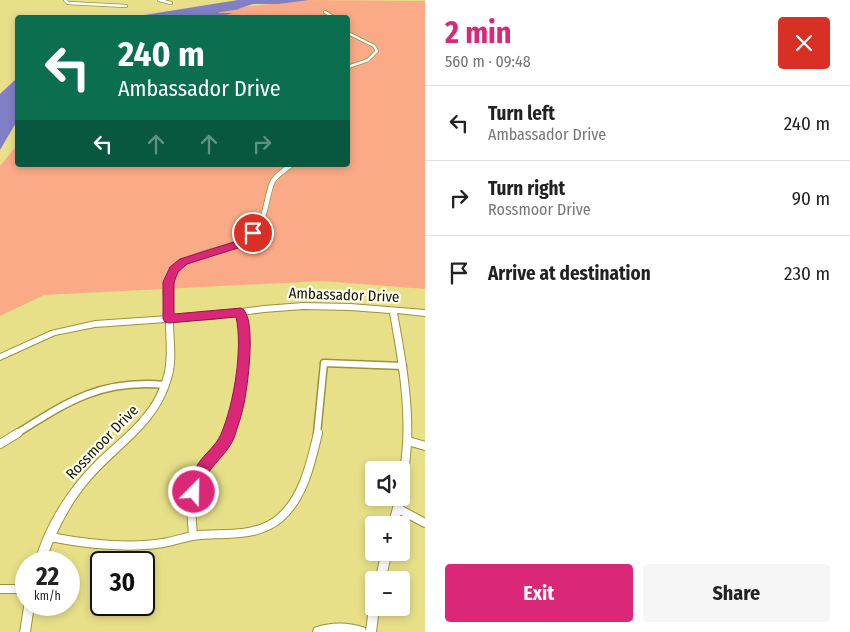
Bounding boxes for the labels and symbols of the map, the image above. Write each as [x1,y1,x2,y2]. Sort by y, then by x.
pin [232,212,274,254]
street label: Ambassador Drive [288,284,400,306]
street label: Rossmoor Drive [62,401,142,483]
position arrow [167,465,219,517]
speed limit sign: 30 [90,551,155,616]

